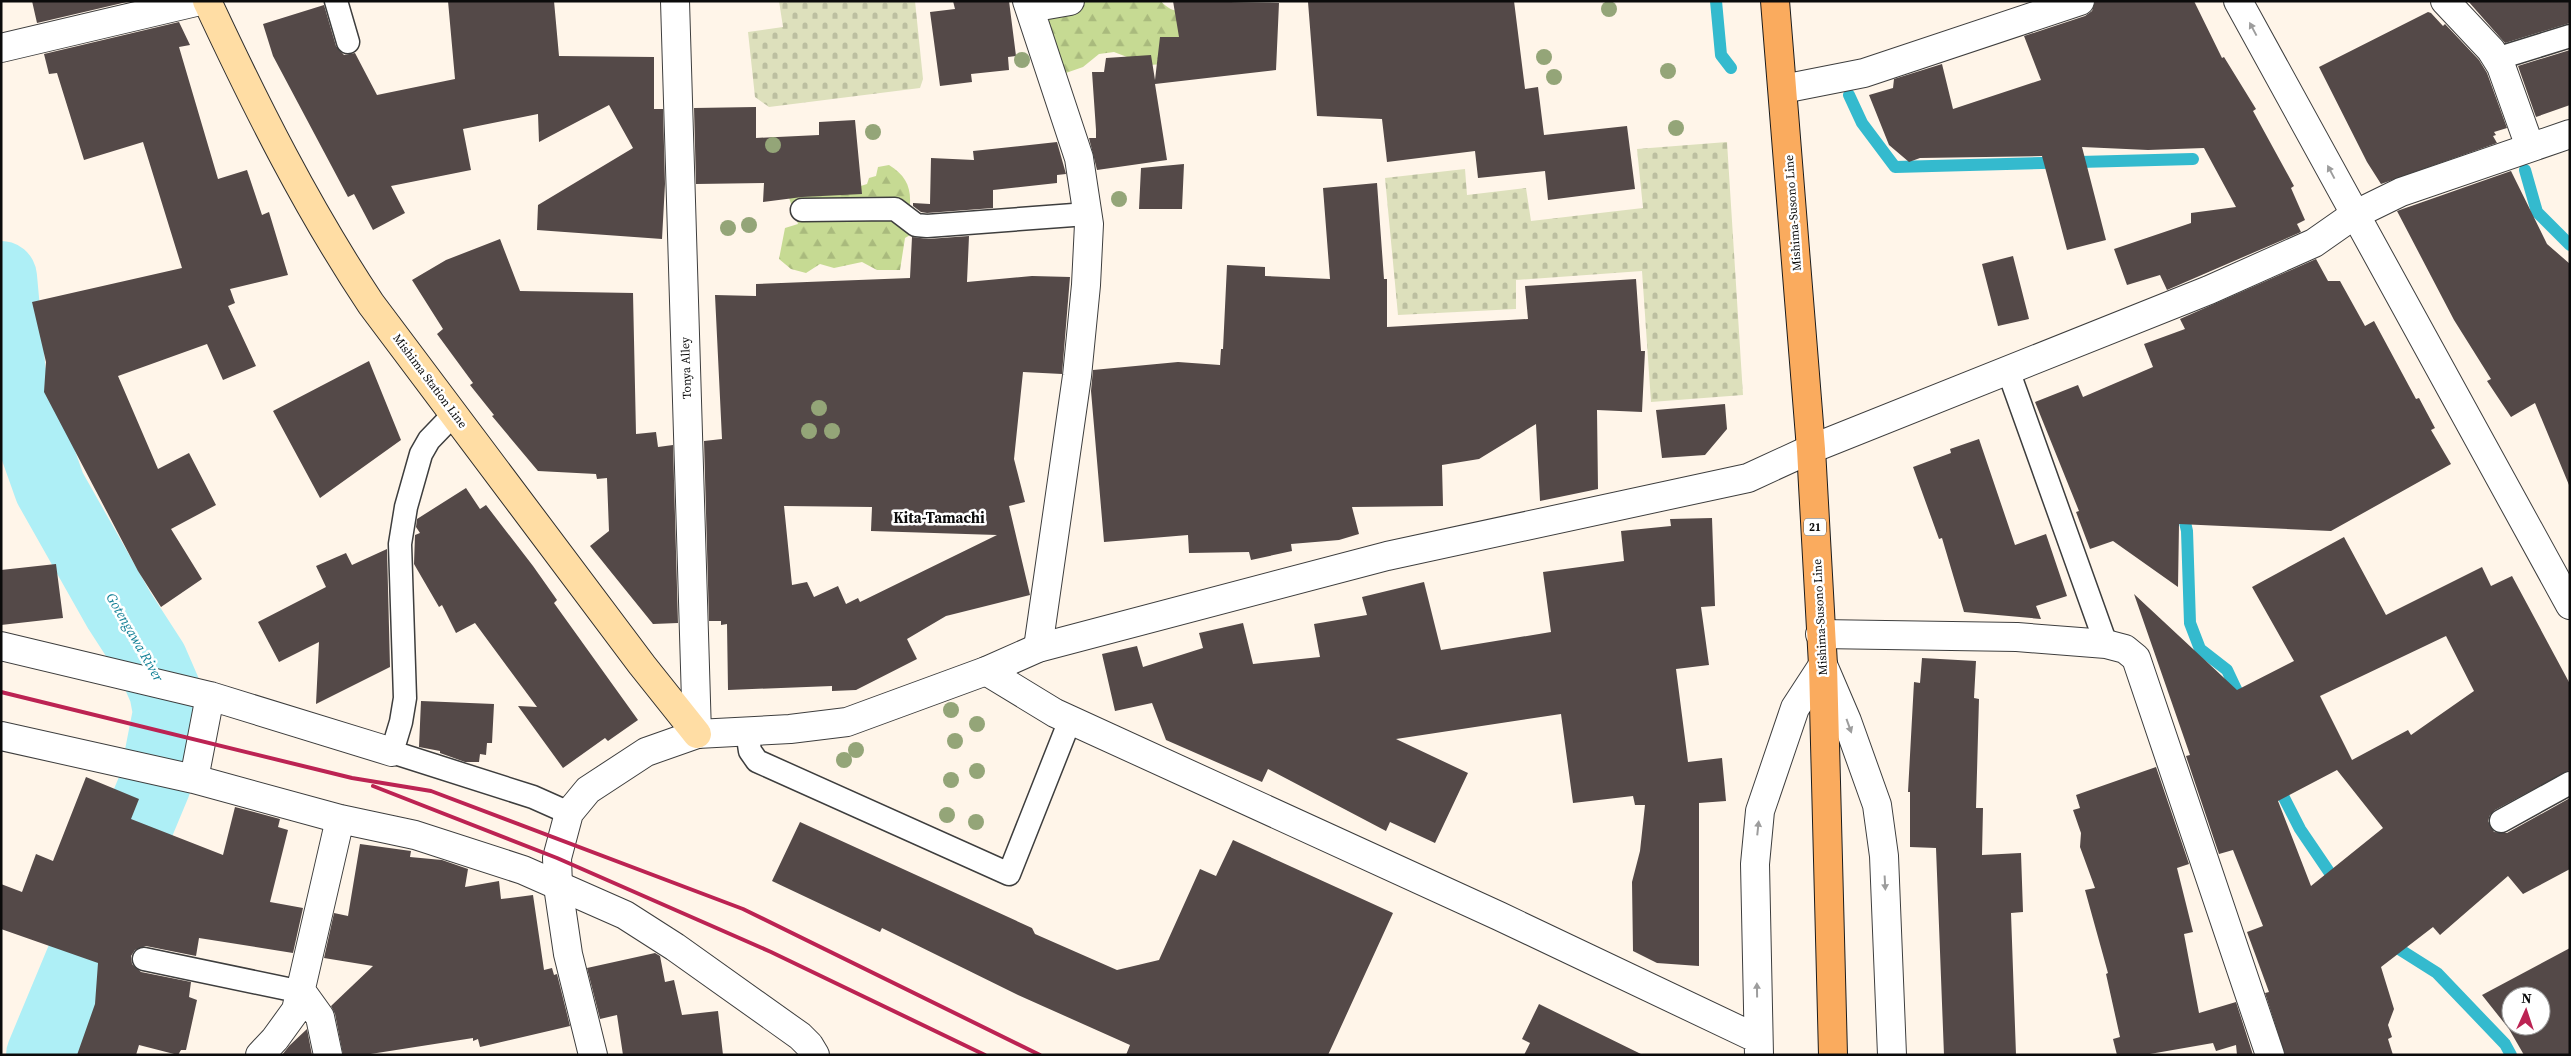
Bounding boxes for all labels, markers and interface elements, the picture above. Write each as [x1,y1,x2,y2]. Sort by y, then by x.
one-way arrow [2249,22,2257,37]
street label: Mishima-Susono Line [1781,154,1805,272]
one-way arrow [2326,165,2335,179]
street label: Mishima Station Line [389,331,471,431]
street label: Tonya Alley [677,336,695,399]
district label: Kita-Tamachi [893,507,985,528]
road number: 21 [1804,518,1826,536]
street label: Mishima-Susono Line [1809,558,1831,676]
water label: Gotengawa River [101,589,169,685]
one-way arrow [1845,719,1853,734]
one-way arrow [1754,820,1762,836]
one-way arrow [1881,876,1889,892]
one-way arrow [1753,982,1761,998]
north arrow [2501,986,2551,1036]
text: N [2521,988,2532,1008]

